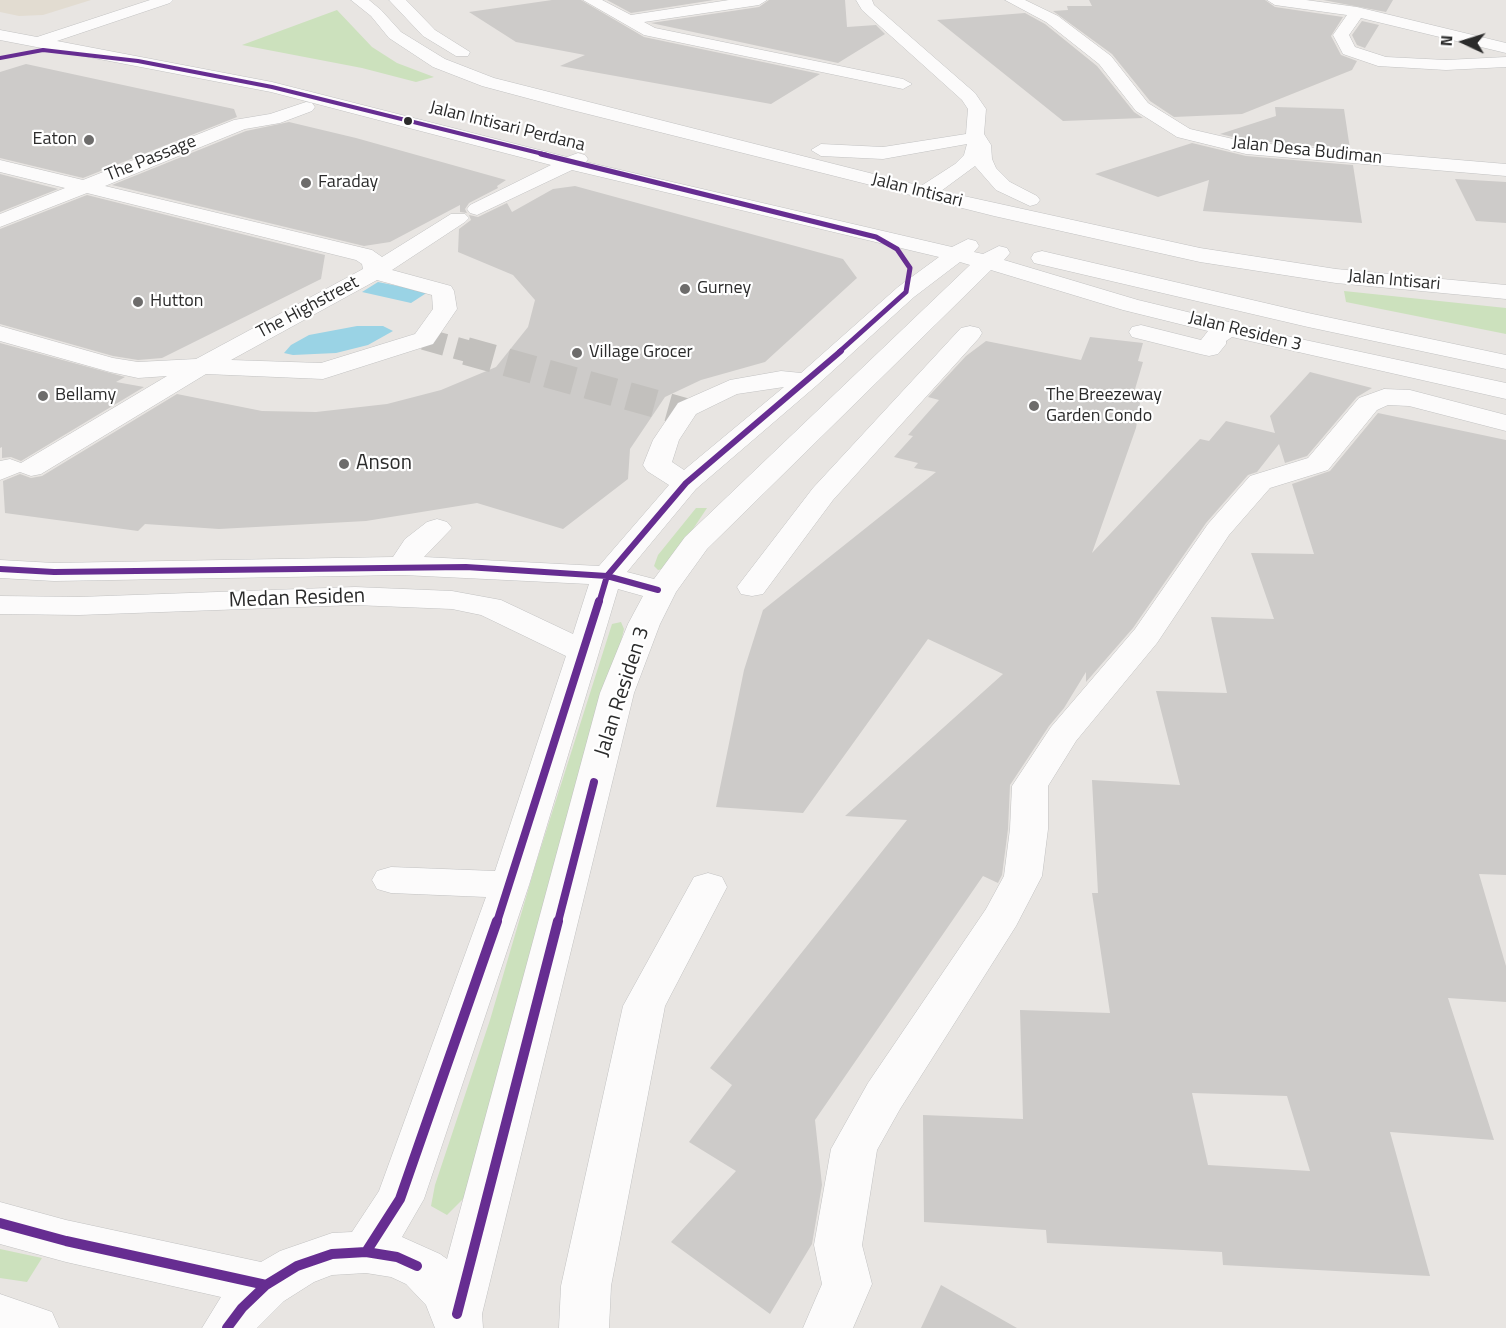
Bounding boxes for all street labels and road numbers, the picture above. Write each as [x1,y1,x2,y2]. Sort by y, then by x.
street label: Jalan Intisari Perdana [427,97,587,157]
street label: The Passage [103,131,199,187]
street label: Jalan Desa Budiman [1231,132,1383,170]
street label: Jalan Intisari [869,169,965,213]
street label: Jalan Intisari [1347,266,1441,296]
street label: The Highstreet [253,272,363,344]
street label: Jalan Residen 3 [1186,308,1304,356]
street label: Medan Residen [228,584,366,614]
street label: Jalan Residen 3 [590,624,656,760]

